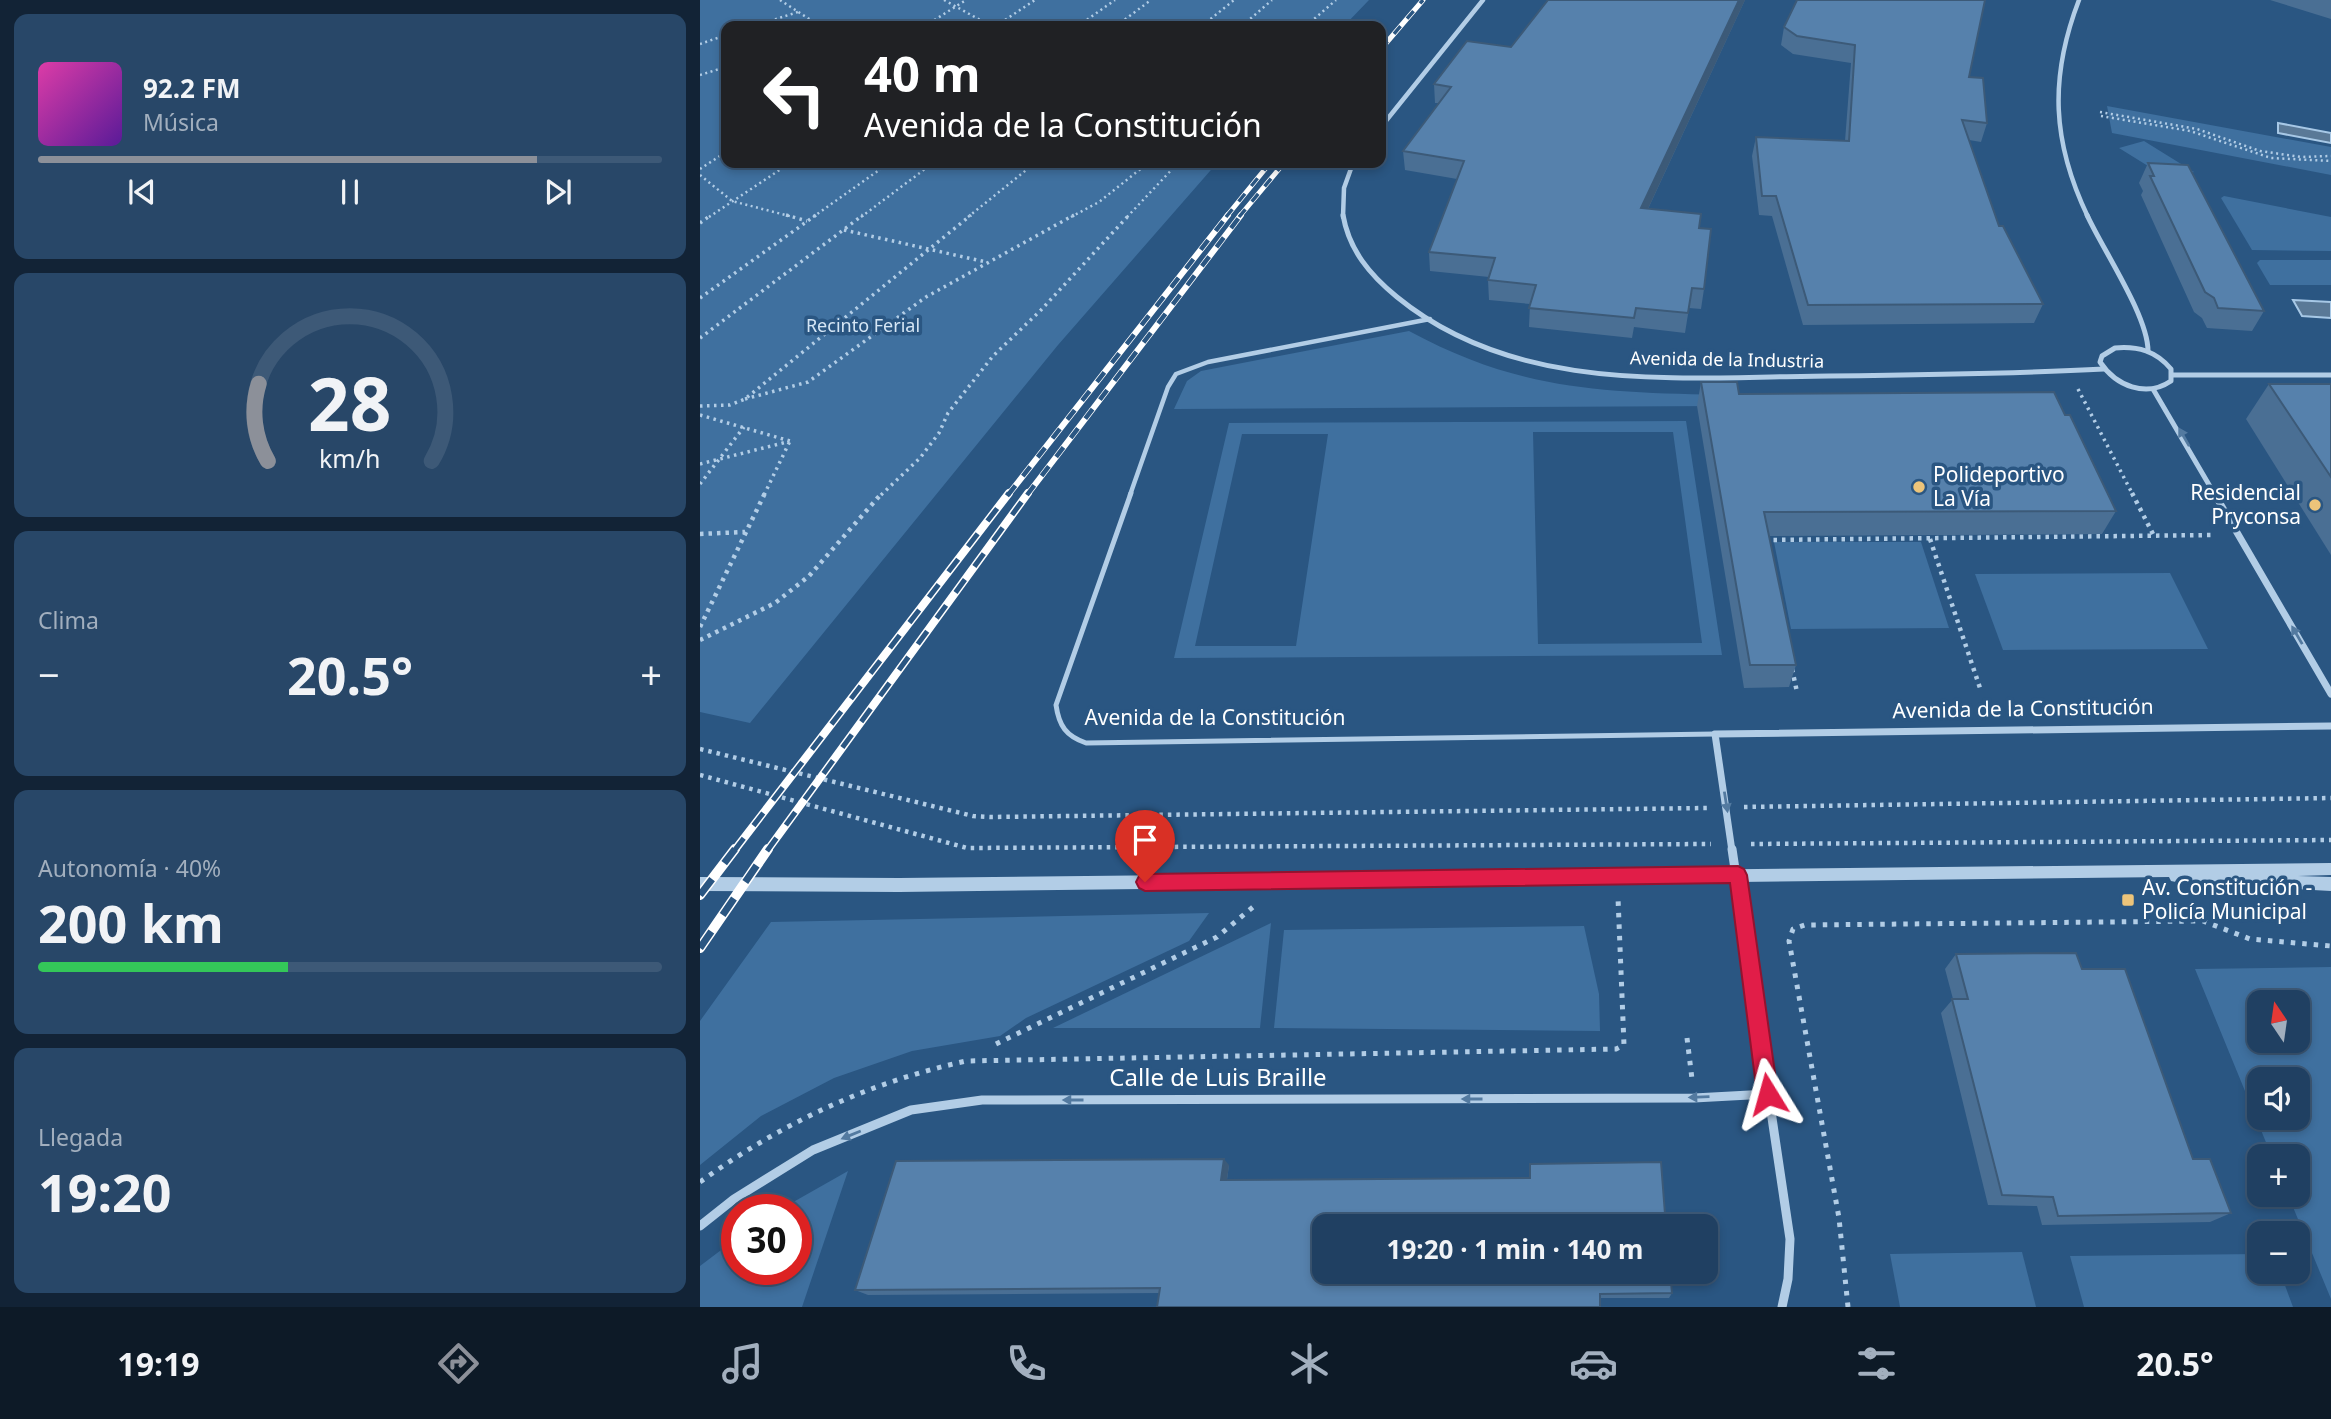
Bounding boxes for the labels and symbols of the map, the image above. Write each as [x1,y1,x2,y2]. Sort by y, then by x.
park label: Recinto Ferial [806,313,920,337]
street label: Avenida de la Industria [1630,345,1824,373]
one-way arrow [2178,428,2190,447]
place label: Polideportivo La Vía [1933,460,2065,512]
place label: Residencial Pryconsa [2190,478,2301,530]
marker: Polideportivo La Vía [1911,479,1927,495]
marker: Residencial Pryconsa [2307,497,2323,513]
one-way arrow [2291,625,2303,644]
street label: Avenida de la Constitución [1892,692,2154,724]
street label: Avenida de la Constitución [1084,703,1346,731]
one-way arrow [1721,791,1732,813]
pin [1115,810,1175,882]
place label: Av. Constitución - Policía Municipal [2142,873,2312,925]
marker: Av. Constitución - Policía Municipal [2120,892,2136,908]
north arrow [2247,990,2310,1054]
position arrow [1731,1057,1805,1131]
street label: Calle de Luis Braille [1109,1060,1327,1093]
one-way arrow [1688,1092,1710,1103]
one-way arrow [1461,1093,1483,1105]
one-way arrow [1062,1094,1084,1106]
one-way arrow [841,1129,861,1141]
speed limit sign: 30 [721,1194,812,1285]

